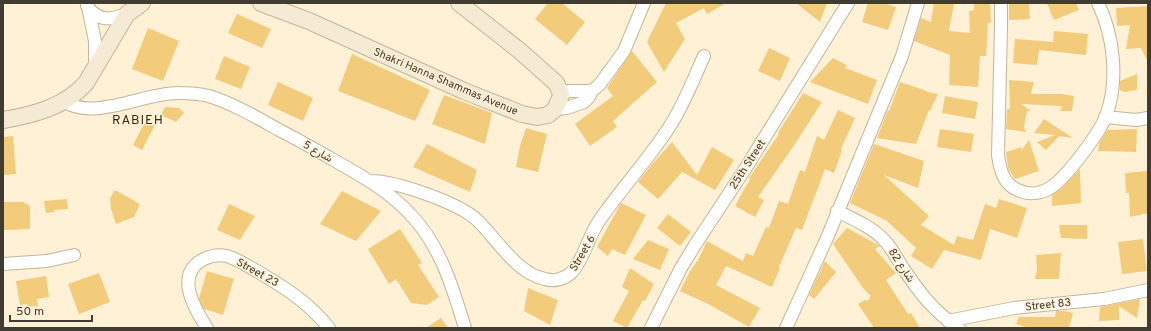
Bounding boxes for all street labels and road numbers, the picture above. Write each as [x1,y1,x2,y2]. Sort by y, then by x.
street label: Shakri Hanna Shammas Avenue [371,45,520,119]
street label: 25th Street [727,137,769,192]
street label: شارع 5 [300,138,335,166]
street label: Street 6 [567,233,599,274]
street label: شارع 82 [885,246,918,286]
street label: Street 23 [234,256,281,290]
street label: Street 83 [1024,296,1072,314]

